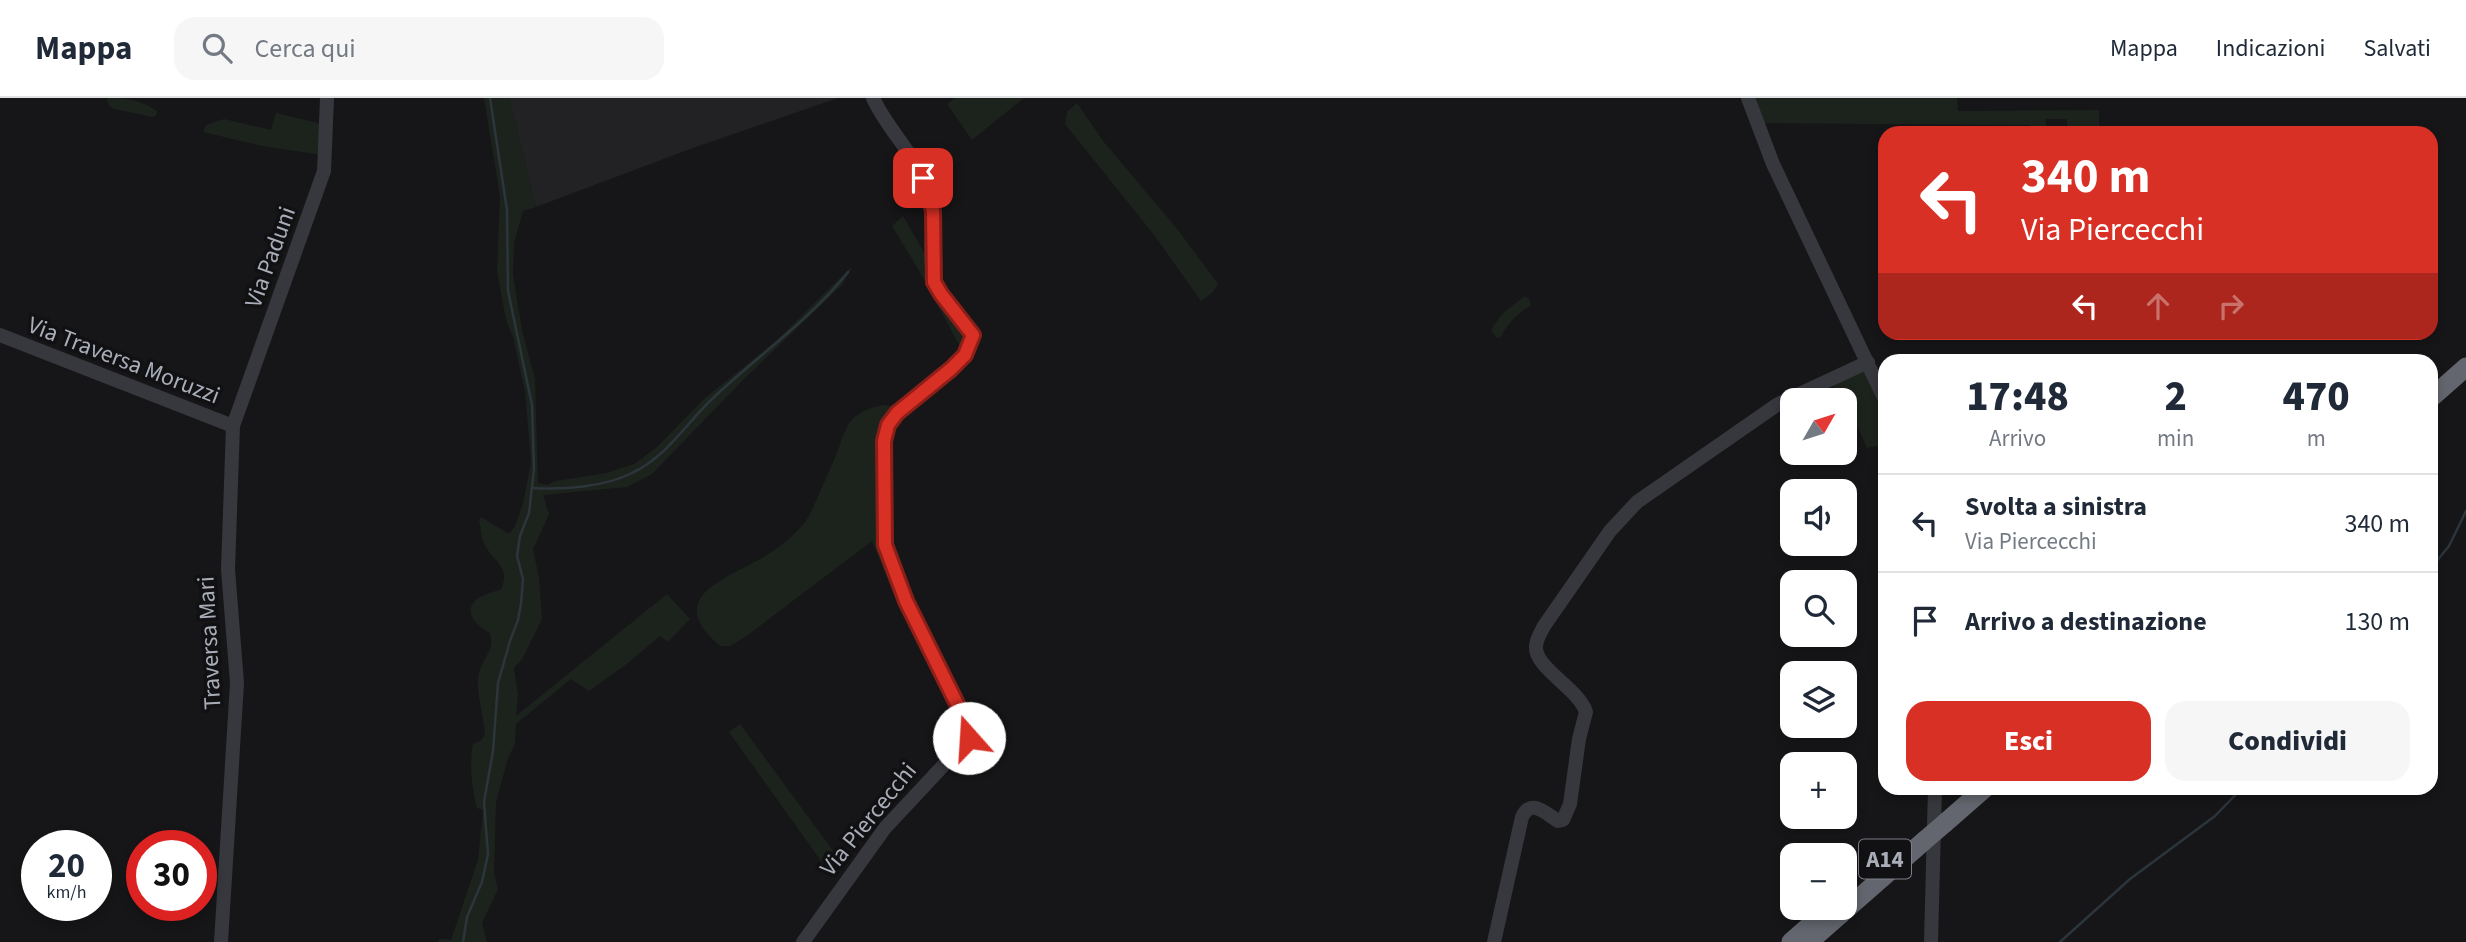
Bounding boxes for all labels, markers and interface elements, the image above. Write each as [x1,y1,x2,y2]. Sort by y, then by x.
search box [174,17,664,80]
text: Mappa [35,25,132,72]
icon: search [198,29,236,67]
text: Cerca qui [254,30,356,67]
text: Mappa [2110,31,2178,66]
text: Indicazioni [2216,31,2325,66]
text: Salvati [2363,31,2431,66]
text: 340 m [2021,142,2150,212]
pin [893,148,953,208]
icon: left [1906,154,1997,245]
icon: arrive [904,159,942,197]
street label: Via Paduni [236,202,305,313]
text: Via Piercecchi [2021,207,2204,253]
icon: left [2066,287,2104,325]
icon: ahead [2139,287,2177,325]
icon: right [2212,287,2250,325]
street label: Via Traversa Moruzzi [23,308,225,413]
text: 17:48 [1966,367,2069,427]
text: 2 [2164,367,2187,427]
text: 470 [2283,367,2350,427]
north arrow [1780,388,1857,466]
map controls [1780,388,1857,920]
text: Arrivo [1989,422,2046,455]
text: min [2157,422,2194,455]
text: m [2307,422,2326,455]
button: sound [1780,479,1857,556]
text: Svolta a sinistra [1965,488,2147,525]
icon: left [1906,504,1944,542]
text: 340 m [2344,505,2410,542]
text: Via Piercecchi [1965,525,2097,558]
button: search [1780,570,1857,647]
street label: Traversa Mari [189,575,230,711]
icon: arrive [1906,602,1944,640]
text: Arrivo a destinazione [1965,603,2207,640]
text: 130 m [2344,603,2410,640]
button: layers [1780,661,1857,738]
position arrow [932,701,1006,775]
button: Esci [1906,701,2151,781]
button: Condividi [2165,701,2410,781]
button: + [1780,752,1857,829]
street label: Via Piercecchi [812,755,925,884]
speed limit sign: 30 [126,830,217,921]
road number: A14 [1859,839,1911,878]
text: 20 [48,841,85,891]
button: − [1780,843,1857,920]
text: km/h [47,880,86,905]

